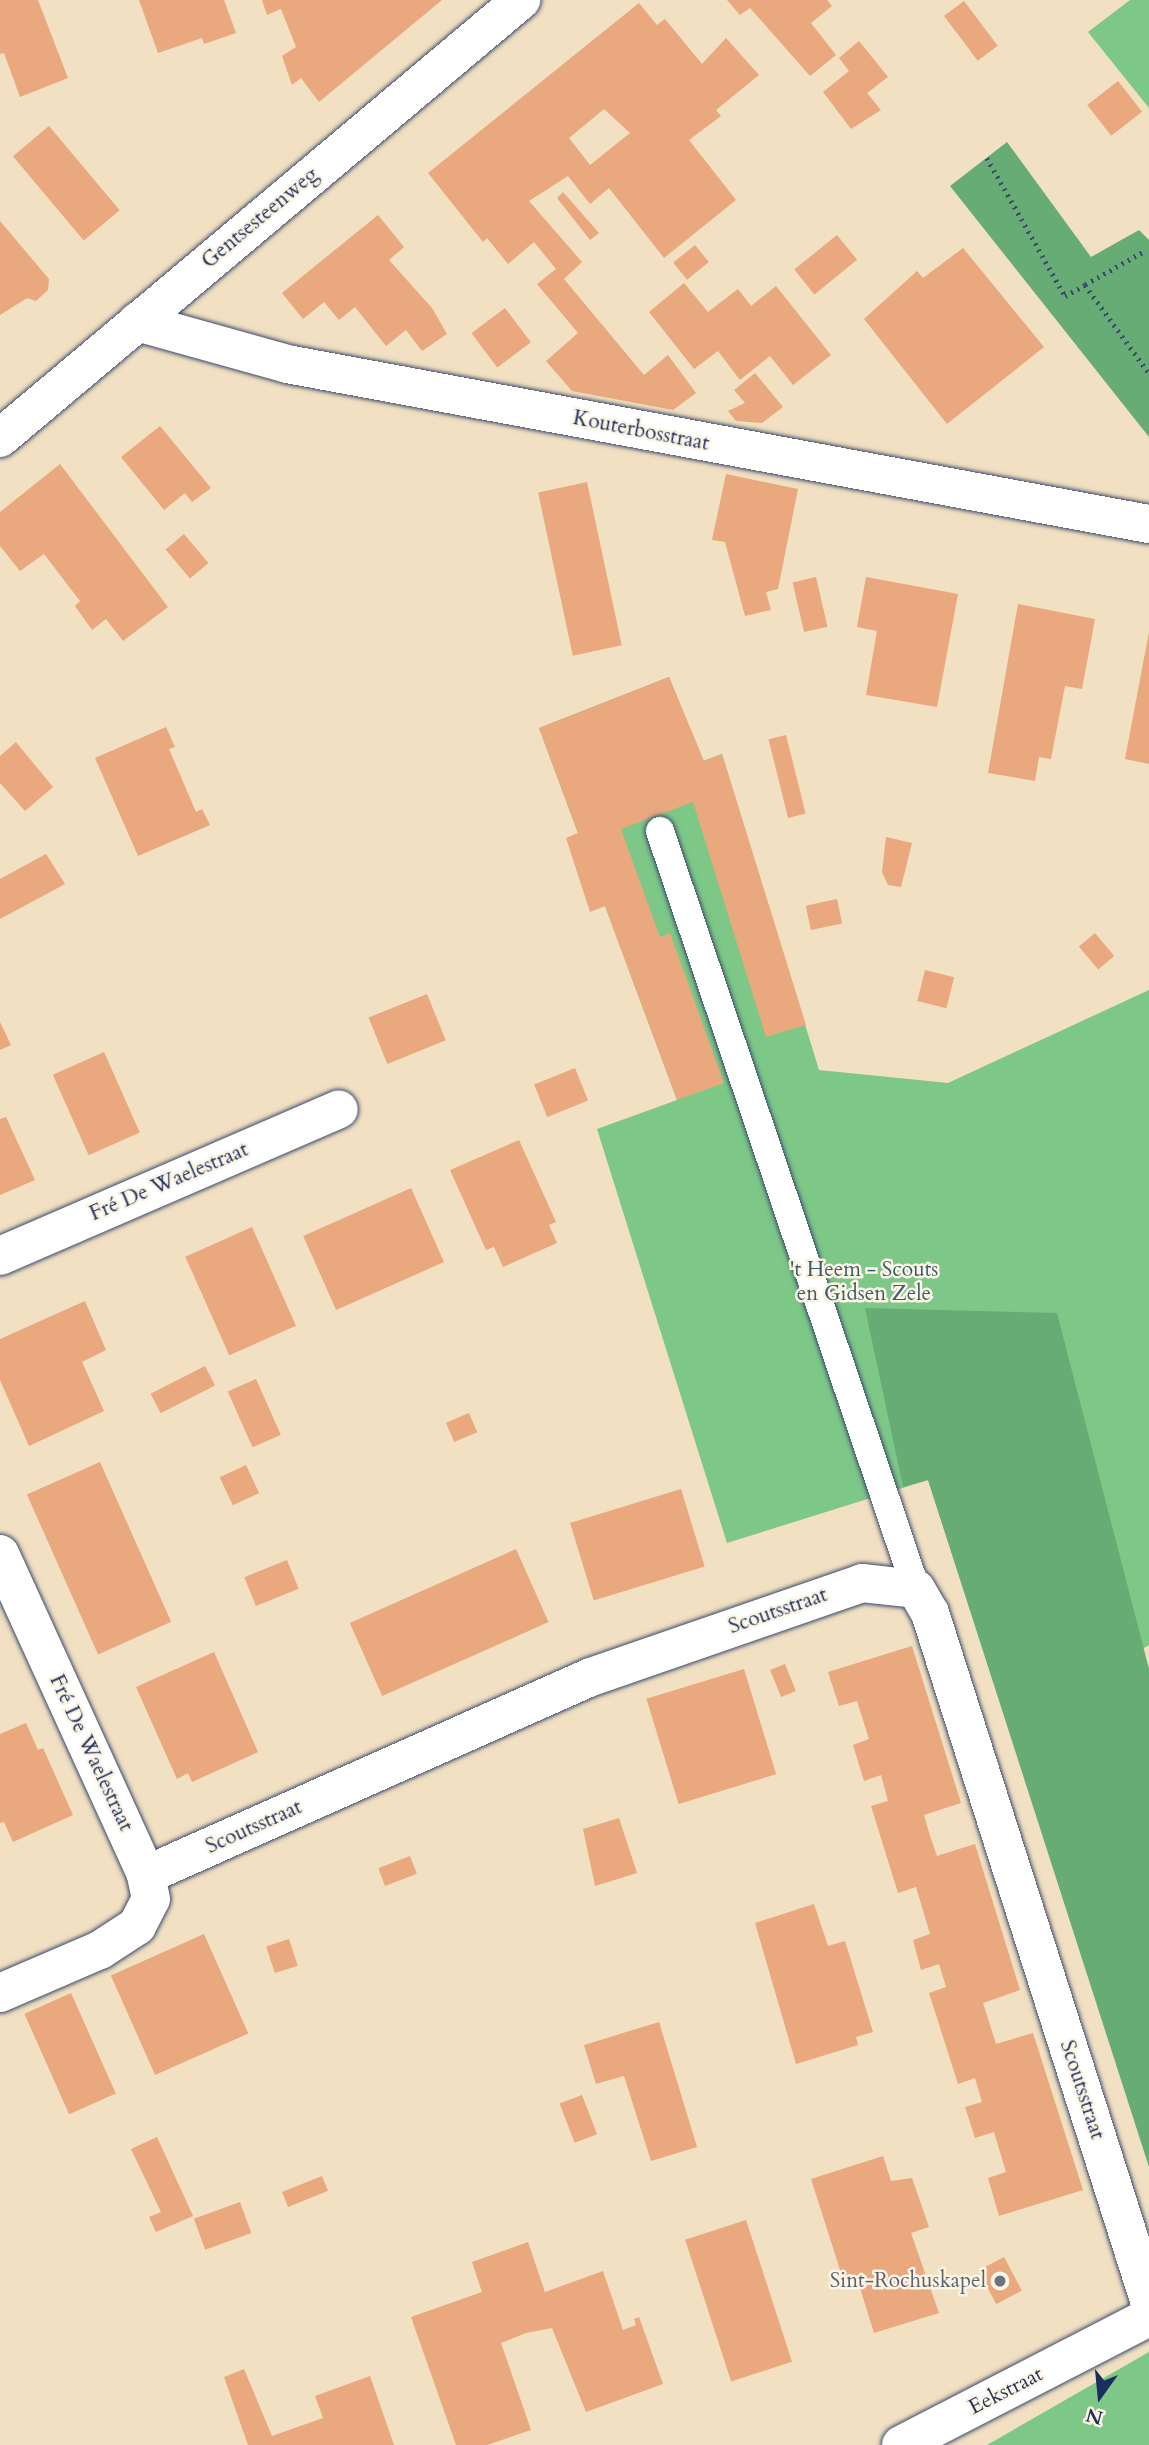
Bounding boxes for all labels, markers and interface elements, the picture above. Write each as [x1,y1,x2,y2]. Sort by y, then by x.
street label: Gentsesteenweg [197,162,323,274]
street label: Kouterbosstraat [571,405,711,457]
street label: Fré De Waelestraat [86,1137,252,1227]
park label: 't Heem - Scouts en Gidsen Zele [790,1257,938,1307]
street label: Scoutsstraat [725,1582,831,1640]
street label: Fré De Waelestraat [44,1671,138,1835]
street label: Scoutsstraat [202,1795,306,1859]
street label: Scoutsstraat [1054,2037,1110,2143]
place label: Sint-Rochuskapel [830,2268,986,2294]
marker: Sint-Rochuskapel [992,2273,1008,2289]
north arrow [1065,2361,1135,2431]
street label: Eekstraat [965,2362,1047,2420]
text: N [1083,2402,1106,2431]

